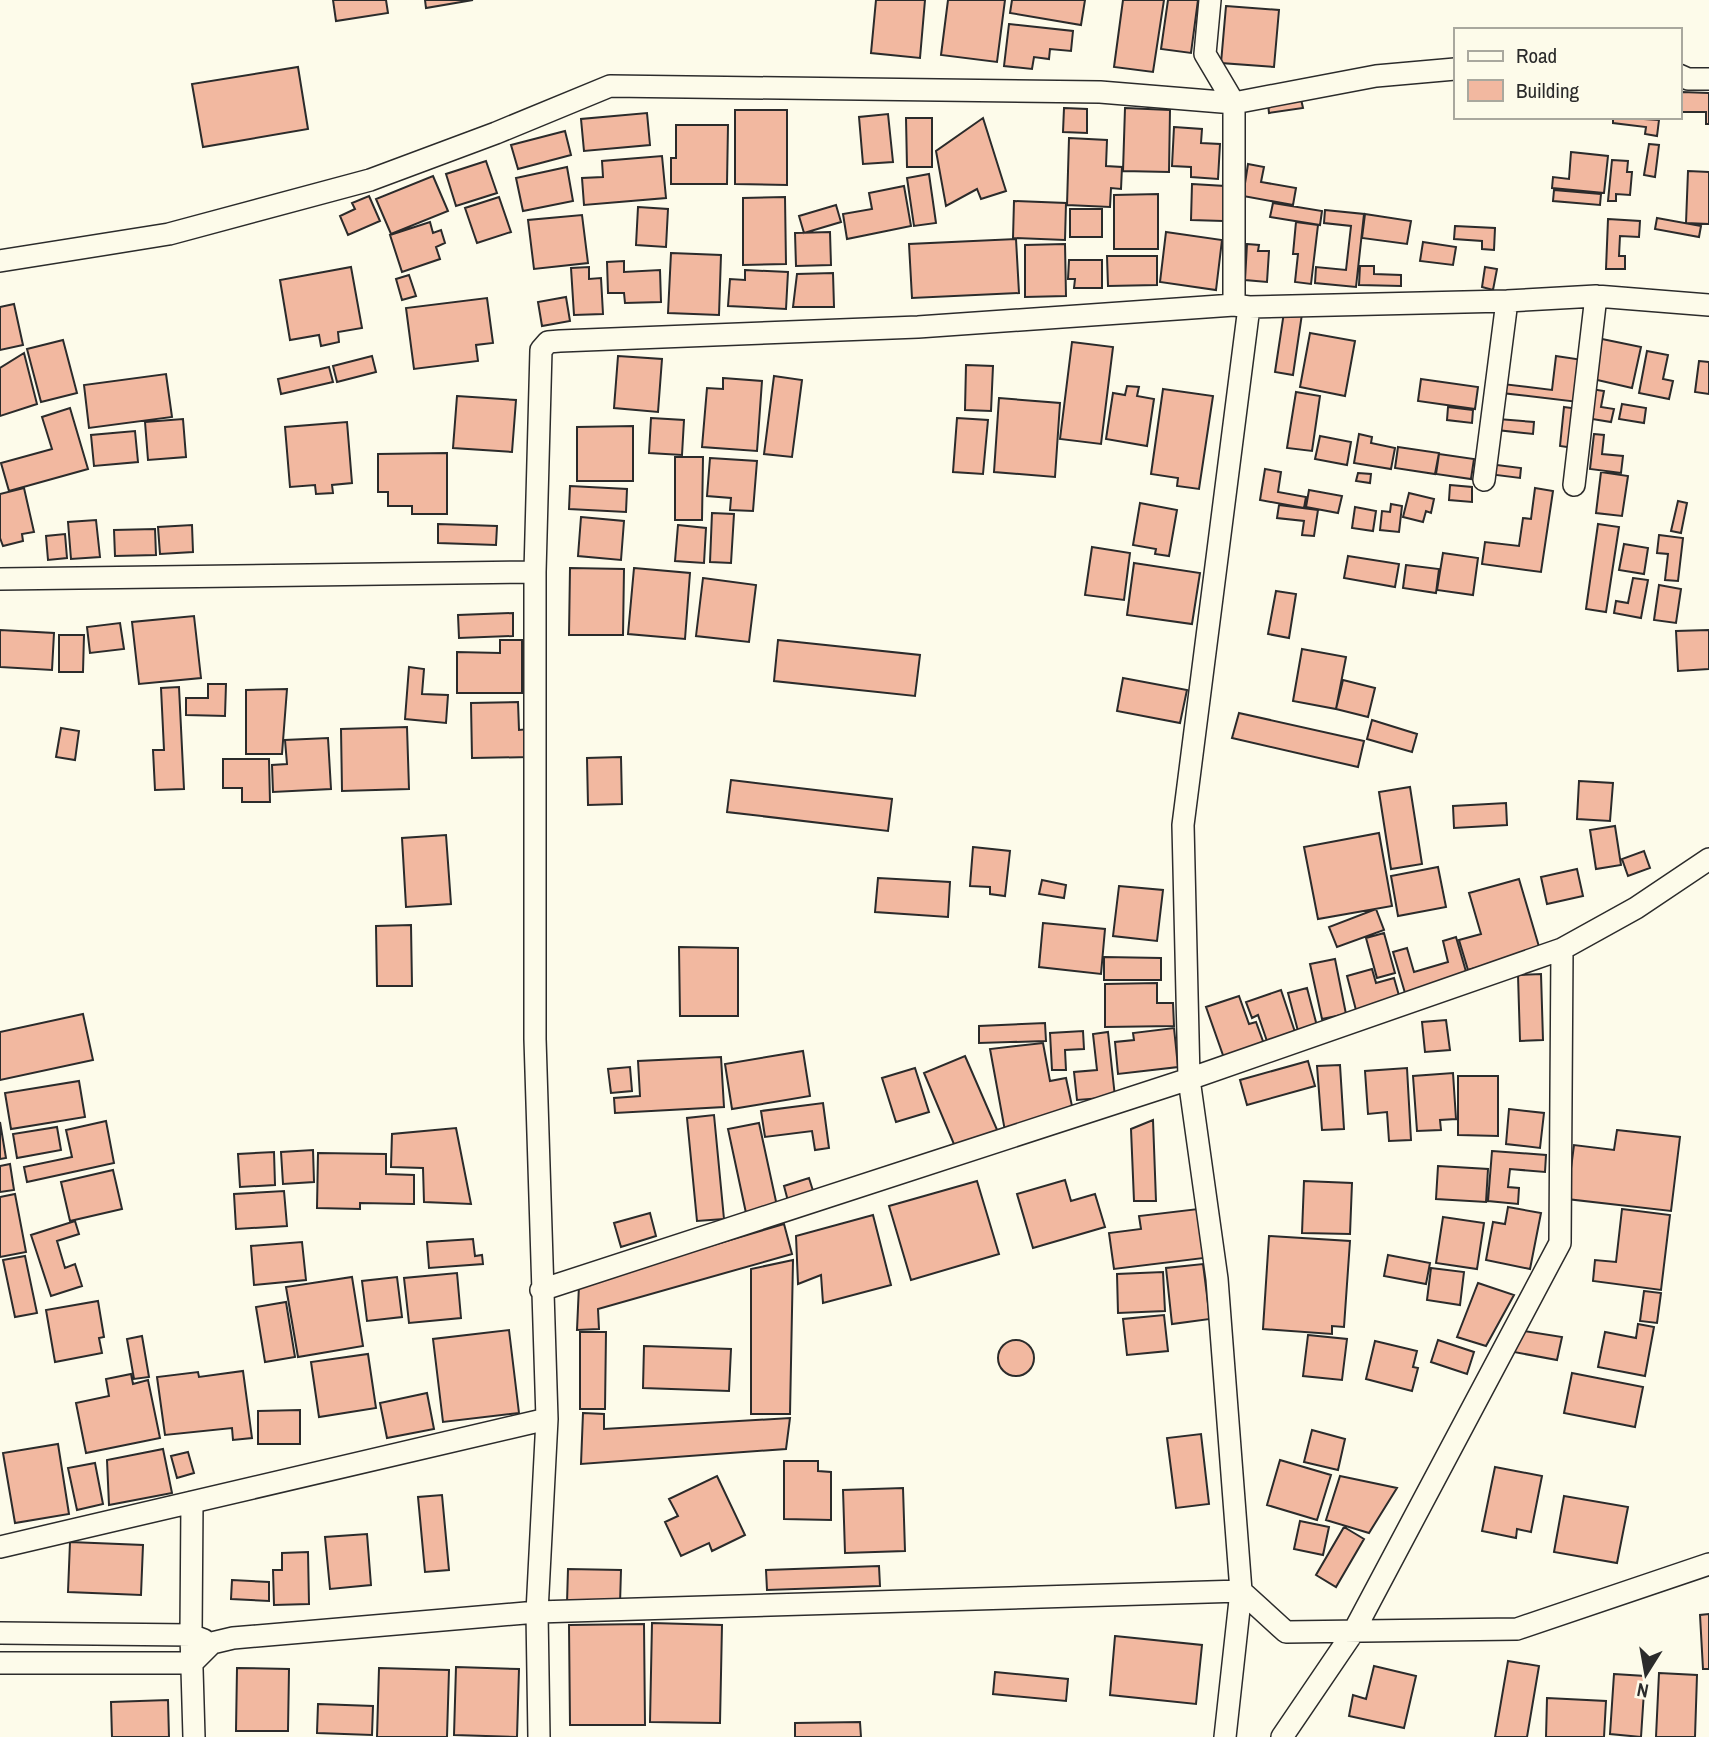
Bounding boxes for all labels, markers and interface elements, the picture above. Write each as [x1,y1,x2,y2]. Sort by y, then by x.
legend [1454,28,1681,119]
text: Road [1516,41,1557,70]
text: Building [1516,76,1580,105]
north arrow [1611,1639,1681,1709]
text: N [1635,1677,1651,1705]

